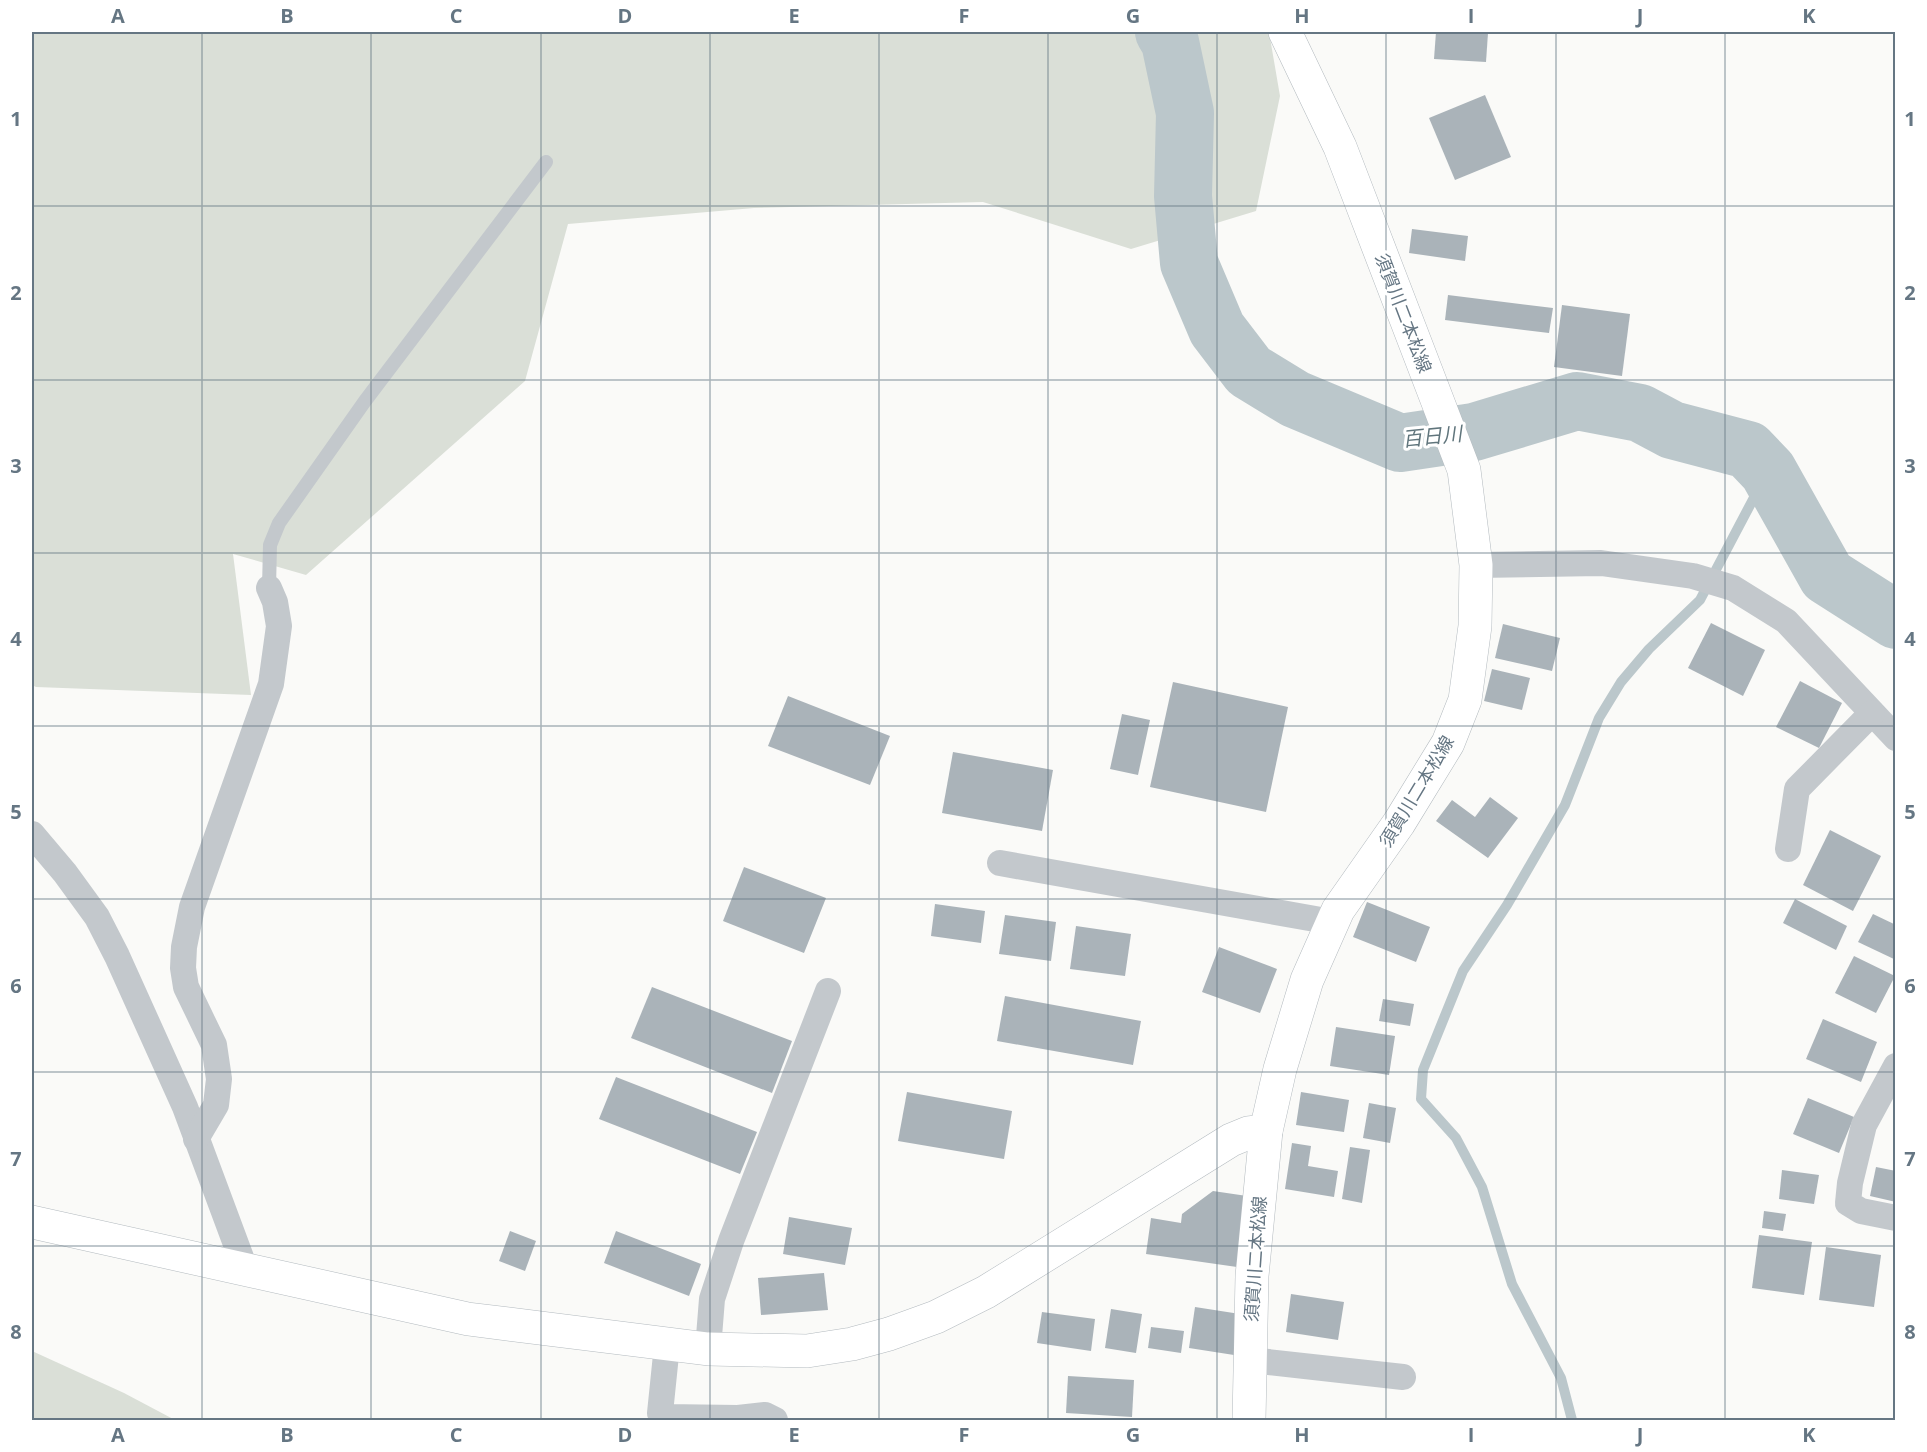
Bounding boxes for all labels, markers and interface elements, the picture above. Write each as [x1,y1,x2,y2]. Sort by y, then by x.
text: A [111,2,125,29]
text: B [280,2,294,29]
text: C [450,2,463,29]
text: D [618,2,632,29]
text: E [788,2,800,29]
text: F [959,2,969,29]
text: G [1126,2,1140,29]
text: H [1294,2,1310,29]
text: I [1468,2,1474,29]
text: J [1635,2,1643,29]
text: K [1802,2,1816,29]
text: 1 [10,105,22,132]
text: 1 [1904,105,1916,132]
street label: 須賀川二本松線 [1370,250,1438,376]
text: 2 [10,279,22,306]
text: 2 [1904,279,1916,306]
water label: 百日川 [1401,419,1465,453]
text: 3 [10,452,22,479]
text: 3 [1904,452,1916,479]
text: 4 [10,625,22,652]
text: 4 [1904,625,1916,652]
street label: 須賀川二本松線 [1373,731,1459,851]
text: 5 [10,798,22,825]
text: 5 [1904,798,1916,825]
text: 6 [10,972,22,999]
text: 6 [1904,972,1916,999]
text: 7 [10,1145,22,1172]
text: 7 [1904,1145,1916,1172]
street label: 須賀川二本松線 [1239,1195,1271,1323]
text: 8 [10,1318,22,1345]
text: 8 [1904,1318,1916,1345]
text: A [111,1421,125,1448]
text: B [280,1421,294,1448]
text: C [450,1421,463,1448]
text: D [618,1421,632,1448]
text: E [788,1421,800,1448]
text: F [959,1421,969,1448]
text: G [1126,1421,1140,1448]
text: H [1294,1421,1310,1448]
text: I [1468,1421,1474,1448]
text: J [1635,1421,1643,1448]
text: K [1802,1421,1816,1448]

